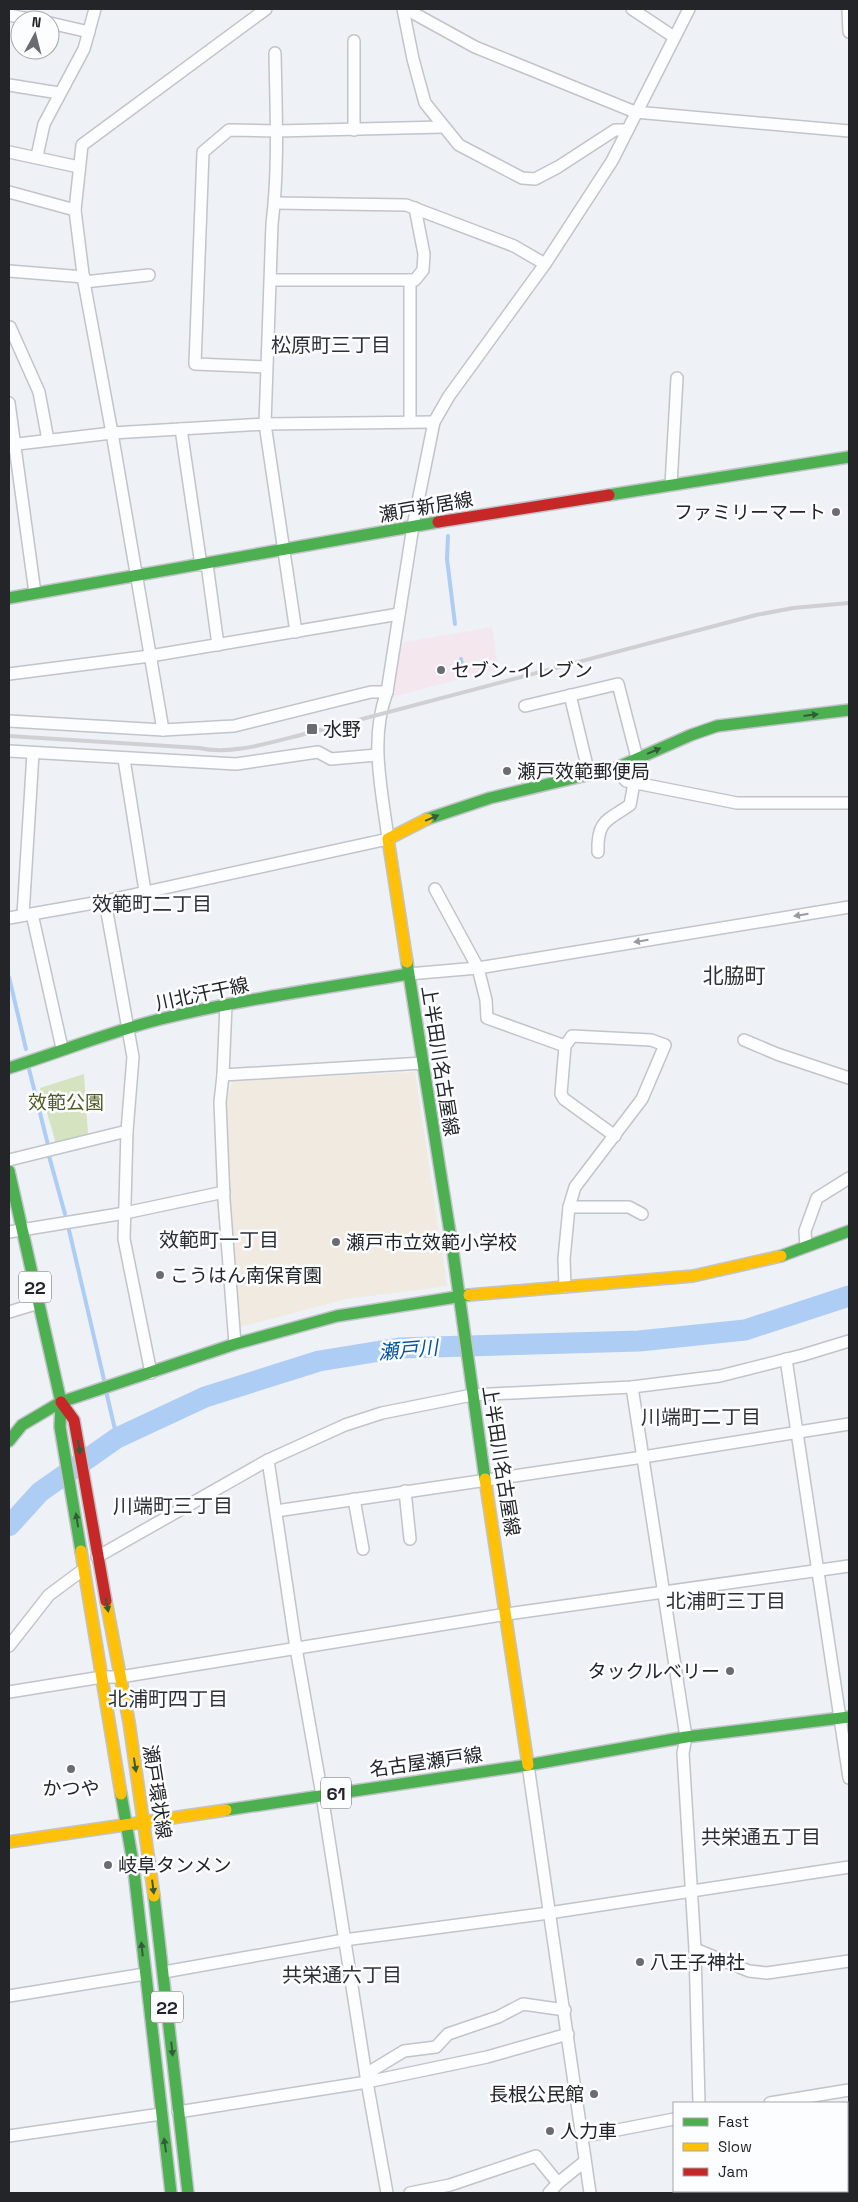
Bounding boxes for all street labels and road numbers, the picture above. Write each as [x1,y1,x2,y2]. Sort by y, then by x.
street label: 瀬戸新居線 [377,486,475,528]
street label: 川北汗干線 [153,972,251,1016]
street label: 上半田川名古屋線 [416,984,464,1138]
road number: 22 [19,1272,51,1302]
street label: 上半田川名古屋線 [477,1384,525,1538]
street label: 名古屋瀬戸線 [368,1742,484,1782]
street label: 瀬戸環状線 [137,1743,177,1841]
road number: 61 [321,1778,351,1809]
road number: 22 [151,1991,183,2022]

